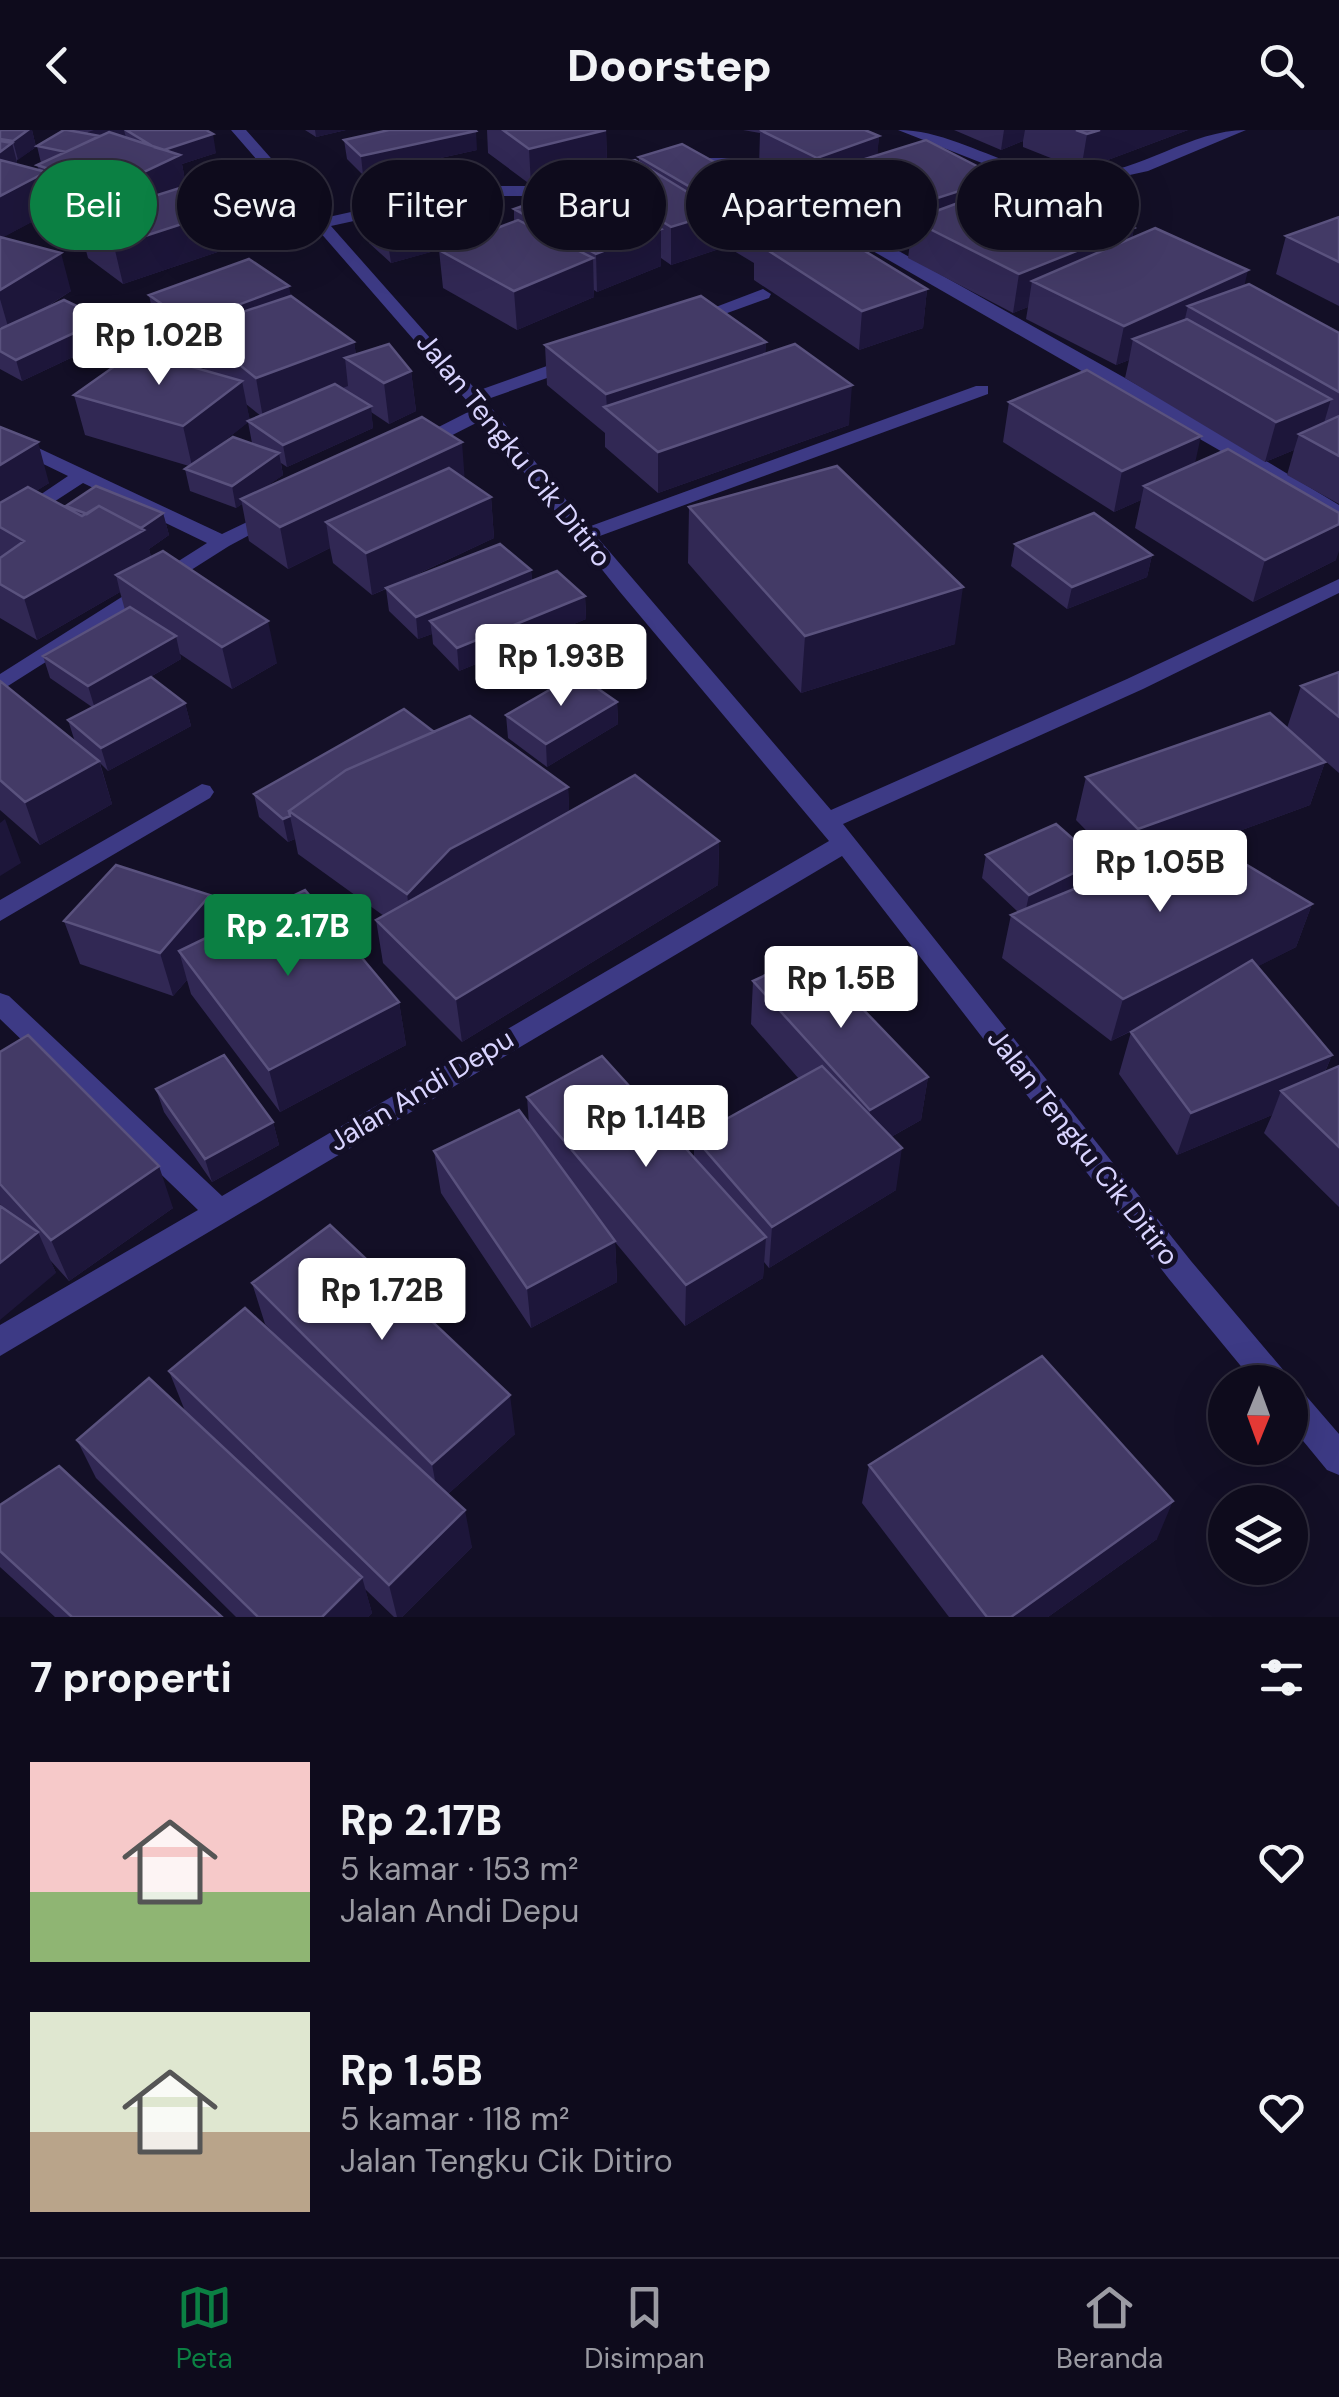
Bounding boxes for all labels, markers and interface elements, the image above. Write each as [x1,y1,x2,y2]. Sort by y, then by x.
text: Doorstep [567,36,772,95]
icon: back [30,38,85,93]
icon: search [1254,38,1309,93]
chip: Beli [30,160,157,250]
chip: Sewa [177,160,332,250]
chip: Filter [352,160,503,250]
chip: Baru [523,160,666,250]
chip: Apartemen [686,160,937,250]
chip: Rumah [957,160,1139,250]
pin: Rp 1.02B [56,303,262,388]
text: Rp 1.02B [95,314,223,356]
street label: Jalan Tengku Cik Ditiro [408,325,620,575]
pin: Rp 1.93B [458,624,664,709]
text: Rp 1.93B [497,635,625,677]
pin: Rp 1.05B [1057,830,1263,915]
text: Rp 1.05B [1095,841,1225,883]
pin: Rp 2.17B [185,894,391,979]
text: Rp 2.17B [226,905,350,947]
pin: Rp 1.5B [749,946,933,1031]
text: Rp 1.5B [787,957,895,999]
street label: Jalan Andi Depu [322,1020,520,1160]
street label: Jalan Tengku Cik Ditiro [979,1021,1187,1273]
pin: Rp 1.14B [543,1085,749,1170]
text: Rp 1.14B [586,1096,706,1138]
pin: Rp 1.72B [279,1258,485,1343]
text: Rp 1.72B [320,1269,444,1311]
north arrow [1208,1365,1308,1465]
map controls [1208,1365,1308,1585]
button: layers [1208,1485,1308,1585]
text: 7 properti [30,1650,232,1705]
icon: filters [1254,1650,1309,1705]
text: Rp 2.17B [340,1793,502,1848]
icon: home [110,1802,230,1922]
icon: heart [1254,1835,1309,1890]
text: 5 kamar · 153 m² [340,1848,579,1890]
text: Jalan Andi Depu [340,1890,579,1932]
text: Rp 1.5B [340,2043,483,2098]
icon: home [110,2052,230,2172]
icon: heart [1254,2085,1309,2140]
text: 5 kamar · 118 m² [340,2098,570,2140]
text: Jalan Tengku Cik Ditiro [340,2140,673,2182]
tab: Peta [176,2280,233,2377]
tab: Disimpan [584,2280,705,2377]
tab: Beranda [1056,2280,1163,2377]

